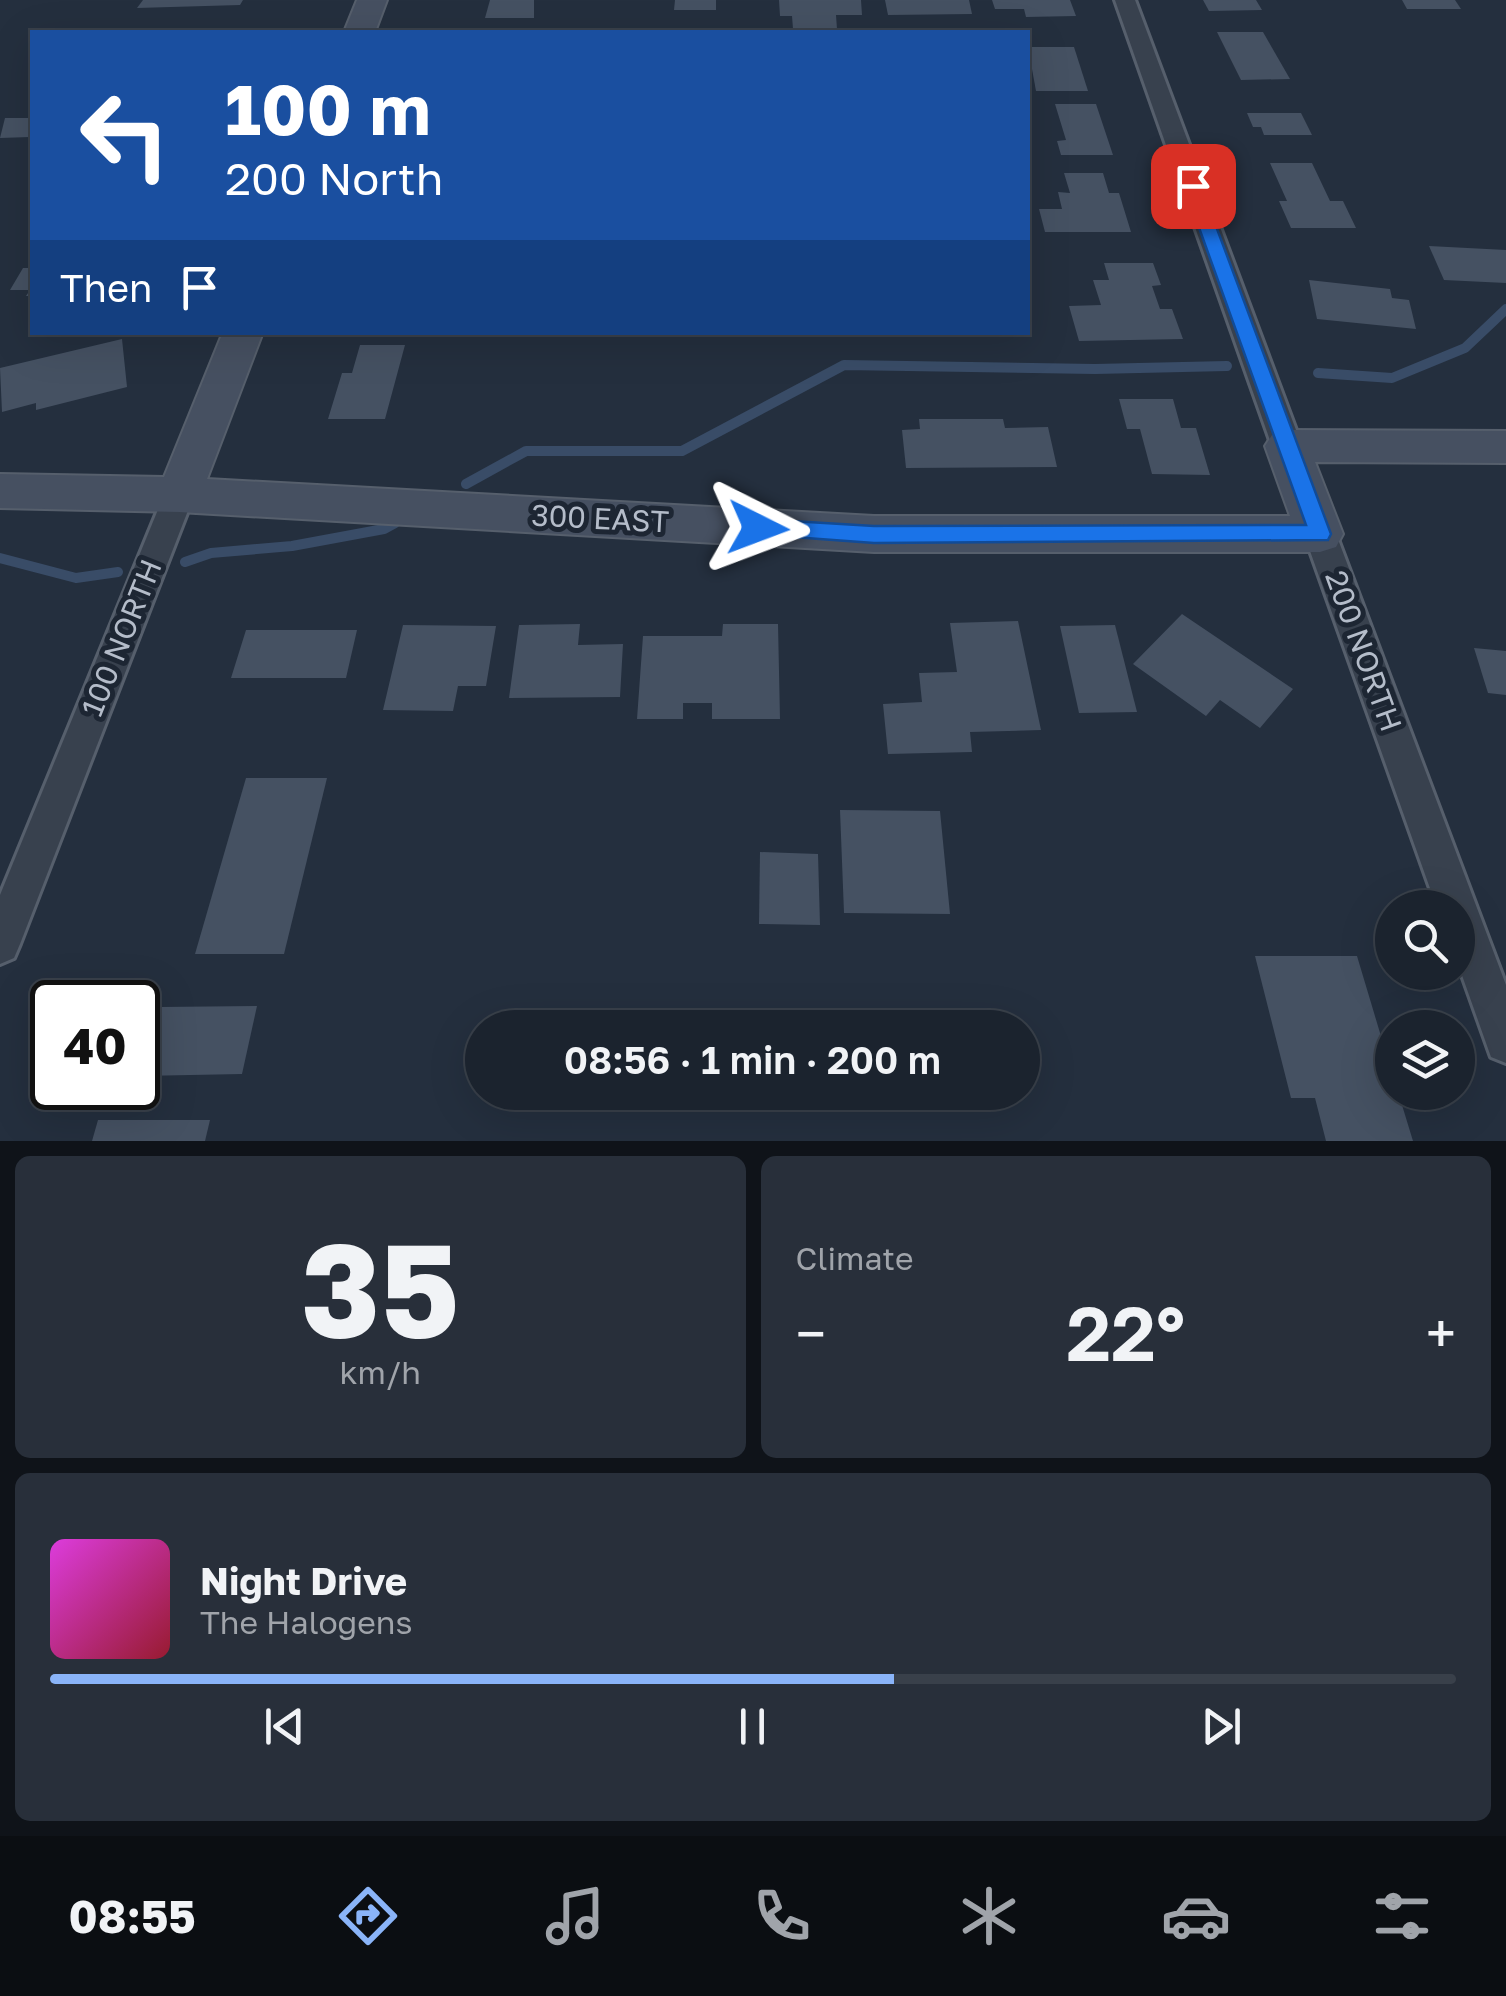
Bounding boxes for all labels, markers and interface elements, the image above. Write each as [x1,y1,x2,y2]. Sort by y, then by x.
text: 100 m [225,66,431,150]
icon: left [60,70,190,200]
pin [1151,144,1236,229]
text: 200 North [225,151,443,205]
icon: arrive [1166,159,1221,214]
icon: arrive [172,260,227,315]
text: Then [60,265,152,310]
position arrow [706,476,810,580]
street label: 300 EAST [530,496,670,540]
street label: 100 NORTH [73,554,169,721]
street label: 200 NORTH [1318,565,1410,736]
map controls [1375,890,1475,1110]
button: search [1375,890,1475,990]
speed limit sign: 40 [30,980,160,1110]
button: layers [1375,1010,1475,1110]
text: 08:56 · 1 min · 200 m [564,1037,941,1082]
text: 35 [301,1210,460,1366]
text: Climate [796,1239,914,1277]
text: 22° [1066,1287,1185,1378]
text: − [796,1300,826,1366]
text: + [1426,1300,1456,1366]
text: km/h [340,1353,421,1391]
text: Night Drive [200,1558,407,1603]
text: The Halogens [200,1603,412,1641]
icon: previous [257,1699,312,1754]
icon: pause [725,1699,780,1754]
icon: next [1194,1699,1249,1754]
icon: directions [333,1881,403,1951]
icon: music [540,1881,610,1951]
icon: phone [747,1881,817,1951]
icon: climate [954,1881,1024,1951]
icon: car [1161,1881,1231,1951]
icon: filters [1367,1881,1437,1951]
text: 08:55 [68,1889,196,1943]

